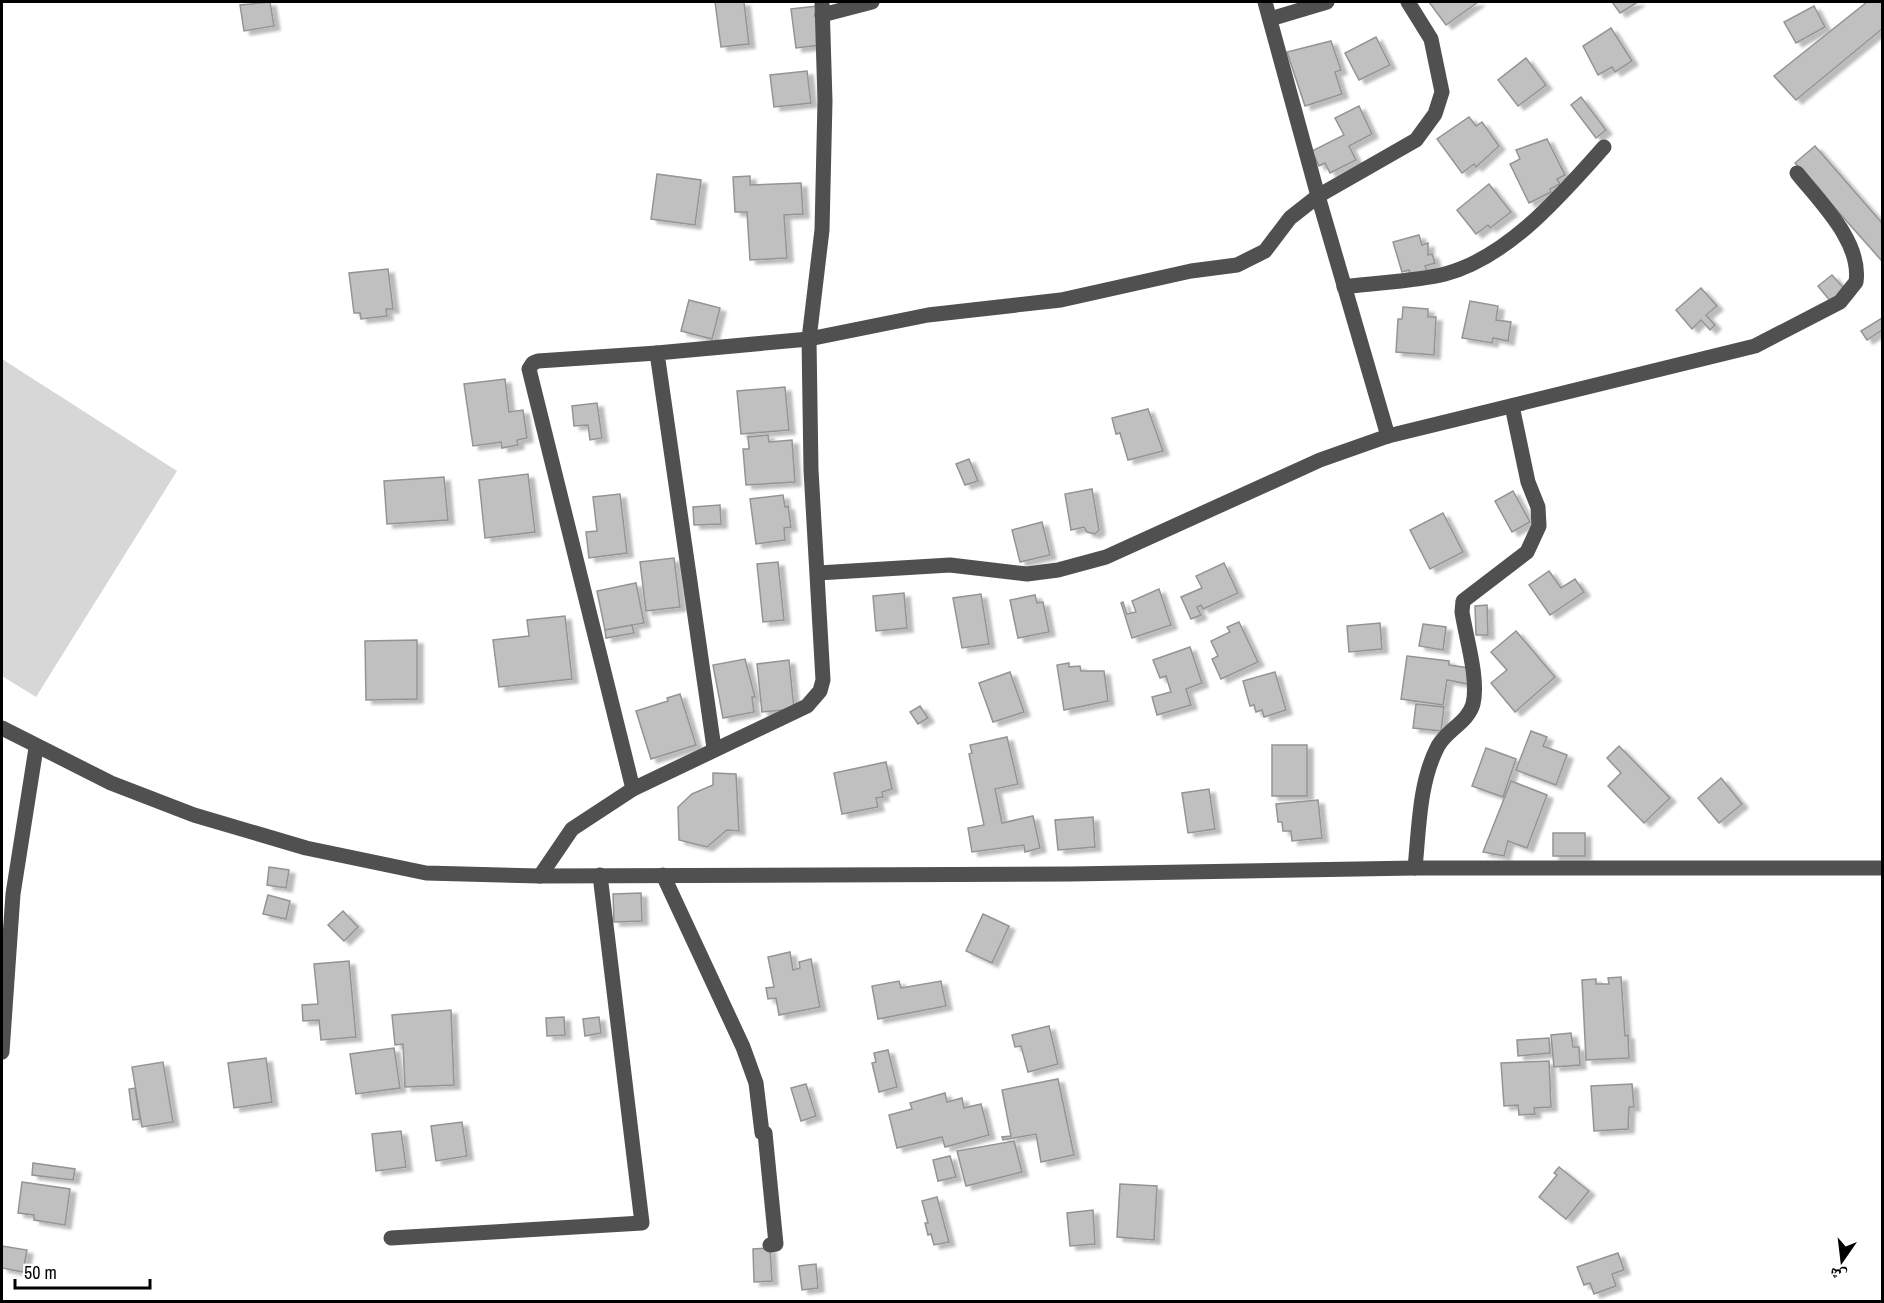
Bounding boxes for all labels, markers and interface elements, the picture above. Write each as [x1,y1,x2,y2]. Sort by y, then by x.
north arrow [1812,1231,1872,1291]
scale bar [15,1252,150,1290]
text: 50 m [24,1260,57,1285]
text: ش [1827,1263,1849,1288]

